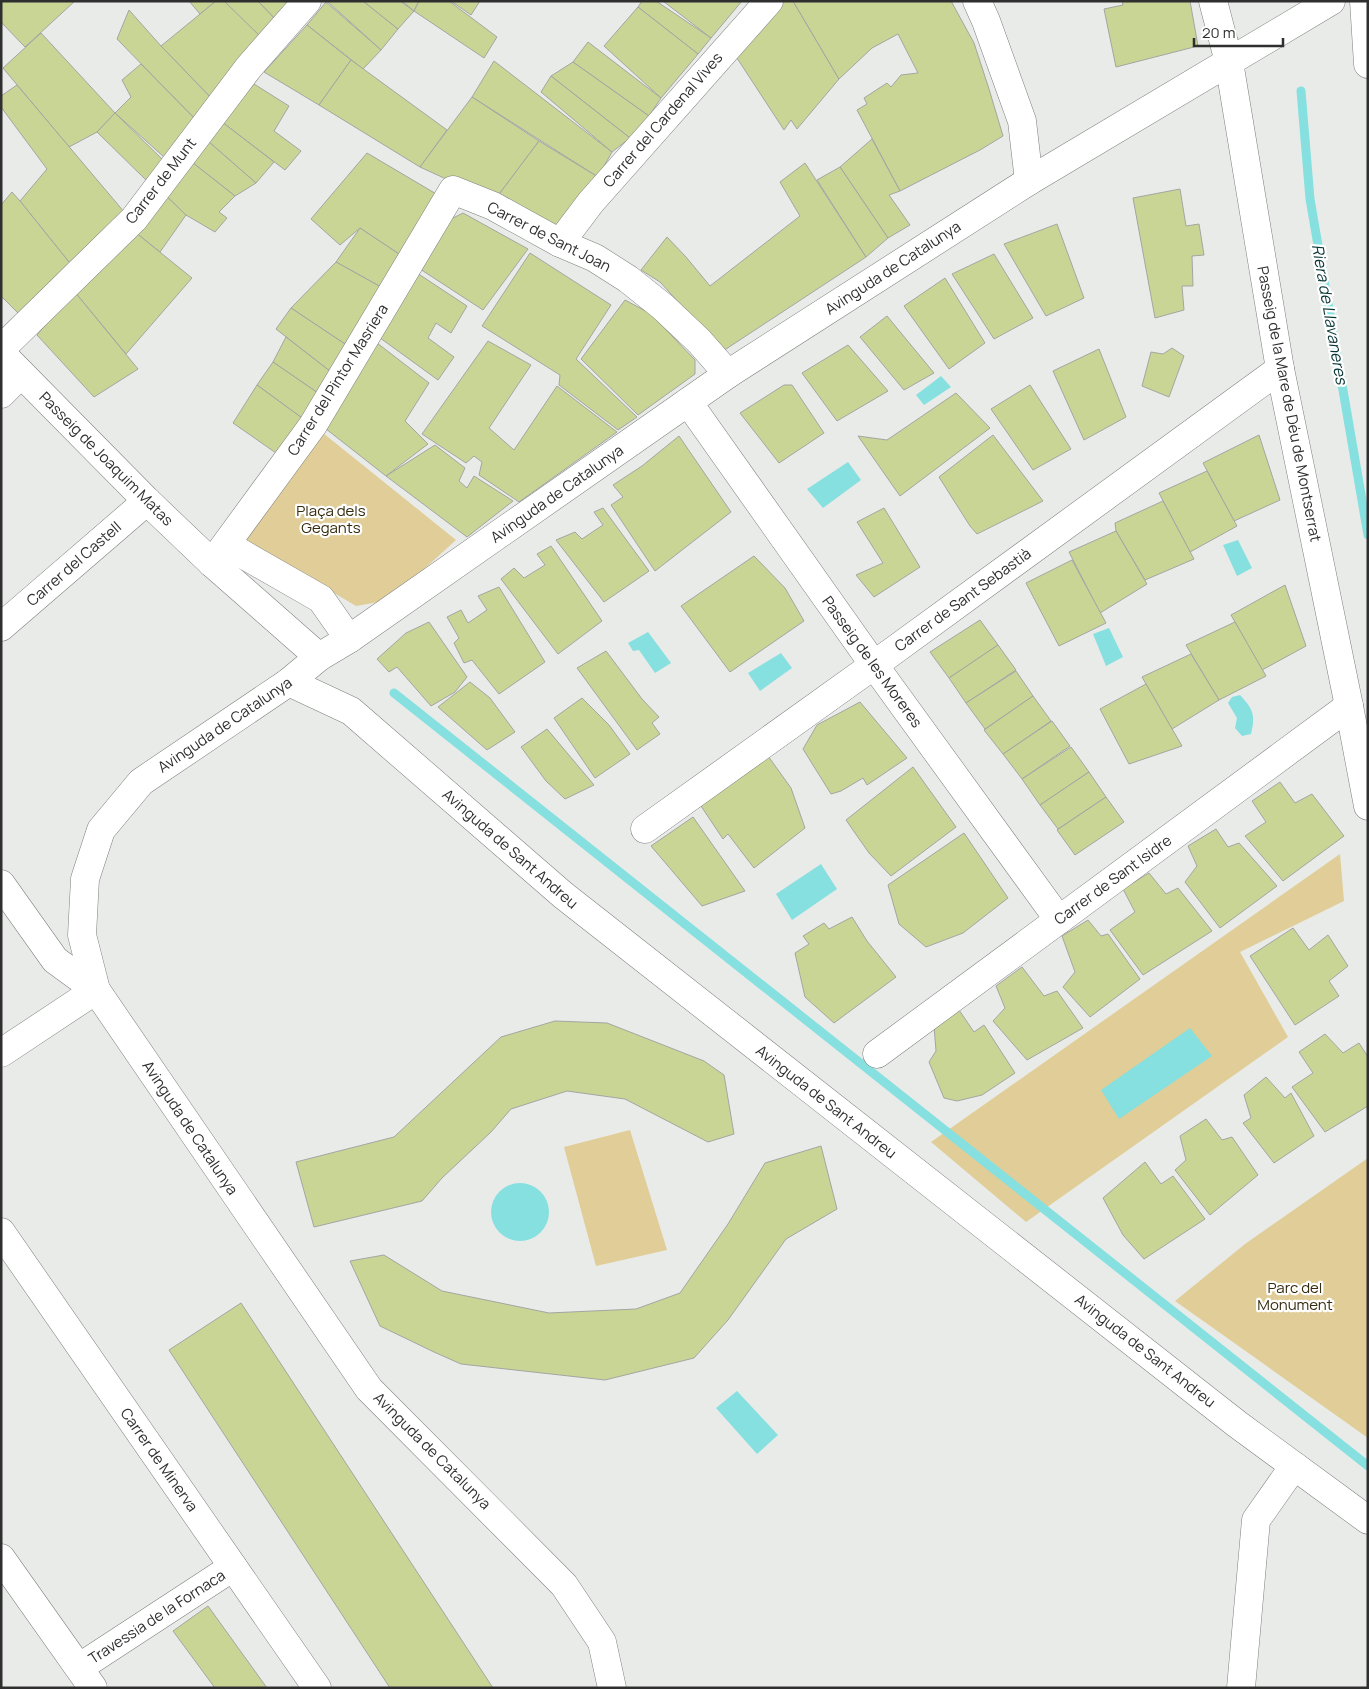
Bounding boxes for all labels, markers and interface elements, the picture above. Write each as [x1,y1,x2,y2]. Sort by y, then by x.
scale bar [1194,15,1283,47]
text: 20 m [1202,22,1235,43]
street label: Carrer del Cardenal Vives [598,47,727,192]
street label: Carrer de Munt [120,133,201,228]
street label: Carrer de Sant Joan [484,196,615,277]
street label: Avinguda de Catalunya [821,216,965,319]
water label: Riera de Llavaneres [1307,242,1353,387]
street label: Passeig de la Mare de Déu de Montserrat [1252,264,1327,544]
street label: Carrer del Pintor Masriera [282,300,393,460]
street label: Passeig de Joaquim Matas [35,387,178,530]
street label: Avinguda de Catalunya [486,440,627,547]
park label: Plaça dels Gegants [296,500,366,538]
street label: Carrer del Castell [22,517,126,611]
street label: Carrer de Sant Sebastià [890,543,1035,656]
street label: Passeig de les Moreres [817,592,927,732]
street label: Avinguda de Catalunya [153,672,296,777]
street label: Avinguda de Sant Andreu [438,784,583,913]
street label: Carrer de Sant Isidre [1050,830,1176,929]
street label: Avinguda de Sant Andreu [752,1040,901,1163]
street label: Avinguda de Catalunya [138,1056,243,1199]
park label: Parc del Monument [1257,1277,1333,1315]
street label: Avinguda de Sant Andreu [1071,1289,1220,1412]
street label: Avinguda de Catalunya [369,1387,496,1514]
street label: Carrer de Minerva [116,1404,203,1516]
street label: Travessia de la Fornaca [84,1564,229,1669]

